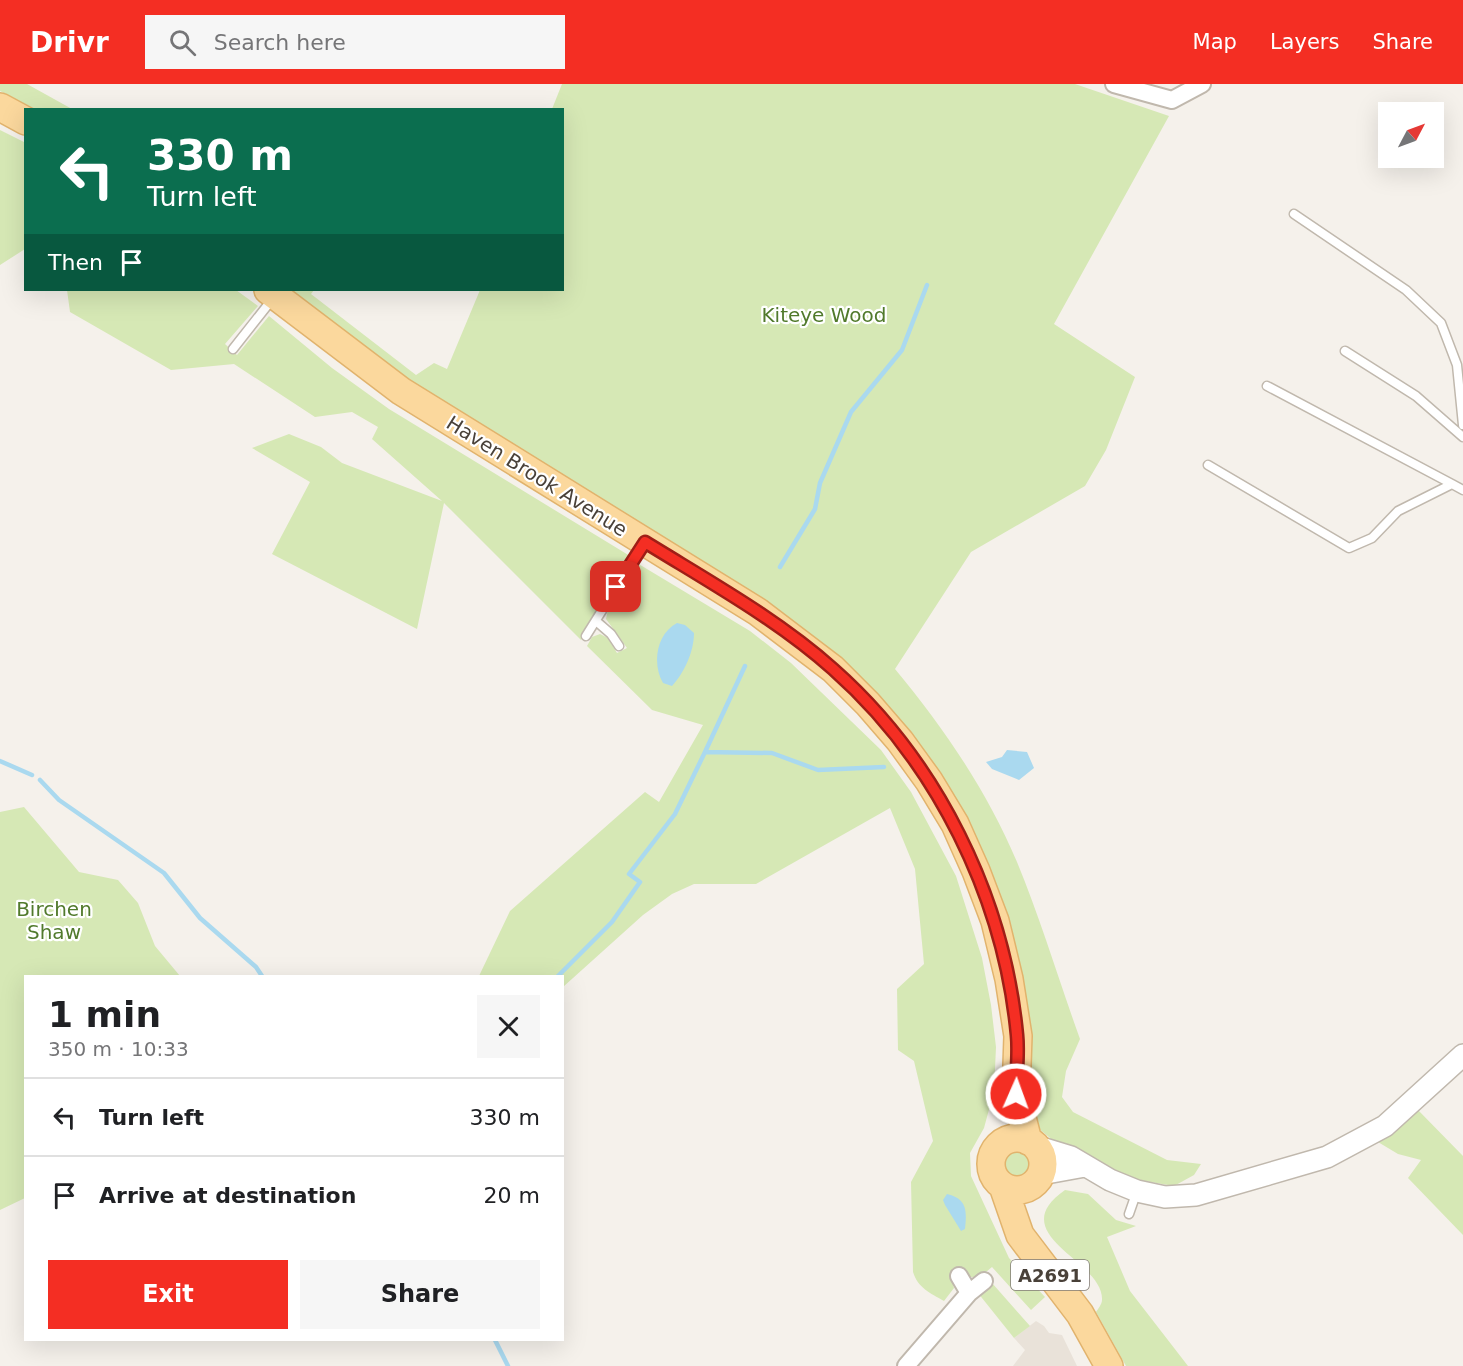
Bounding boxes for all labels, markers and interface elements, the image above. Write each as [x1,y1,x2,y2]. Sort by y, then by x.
search box [145,15,565,69]
text: Drivr [30,26,109,59]
icon: search [166,26,199,59]
text: Search here [214,30,346,55]
text: Map [1193,30,1237,54]
text: Layers [1270,30,1339,54]
text: Share [1372,30,1433,54]
north arrow [1378,102,1444,168]
map controls [1378,102,1444,168]
text: 330 m [147,131,293,180]
icon: left [48,132,126,210]
text: Turn left [147,181,257,212]
icon: arrive [115,246,148,279]
text: Then [48,250,103,275]
park label: Kiteye Wood [761,303,887,327]
street label: Haven Brook Avenue [442,411,632,541]
pin [590,561,641,612]
icon: arrive [599,570,632,603]
park label: Birchen Shaw [16,897,92,944]
text: 1 min [48,994,161,1035]
button: close [477,995,540,1058]
text: 350 m · 10:33 [48,1037,189,1061]
position arrow [984,1062,1048,1126]
icon: left [48,1101,81,1134]
text: Turn left [99,1105,204,1130]
text: 330 m [470,1105,540,1130]
icon: arrive [48,1179,81,1212]
text: Arrive at destination [99,1183,356,1208]
text: 20 m [484,1183,540,1208]
button: Exit [48,1260,288,1329]
button: Share [300,1260,540,1329]
road number: A2691 [1011,1260,1089,1290]

